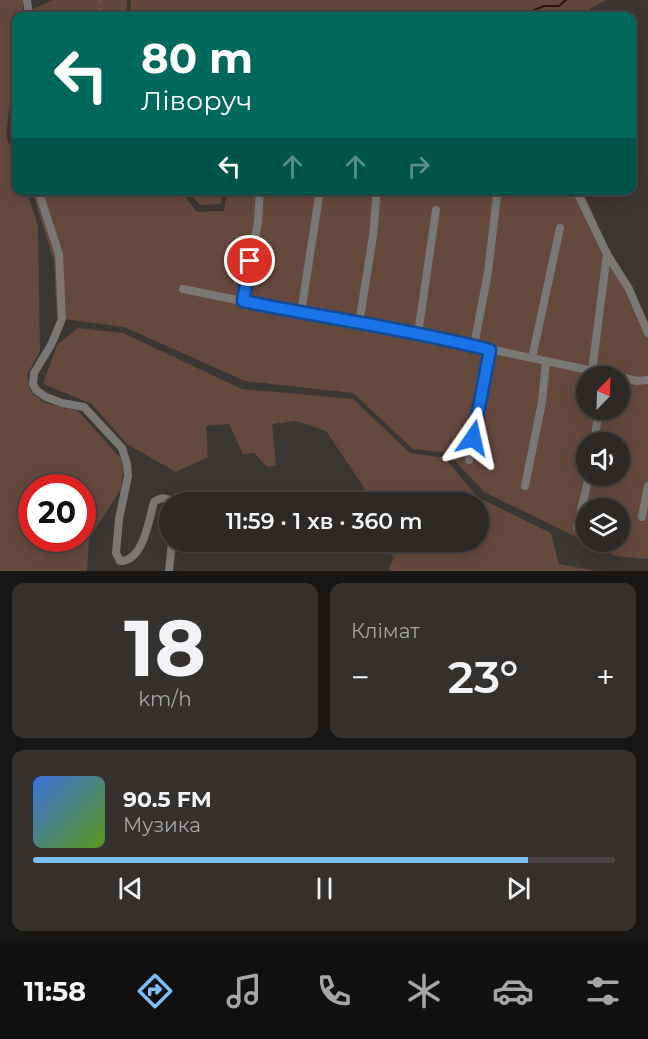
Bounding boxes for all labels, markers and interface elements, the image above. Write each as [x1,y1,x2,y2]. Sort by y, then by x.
text: 80 m [141,32,253,84]
icon: left [42,36,120,114]
text: Ліворуч [141,84,253,117]
icon: left [213,150,246,183]
icon: ahead [276,150,309,183]
icon: ahead [339,150,372,183]
icon: right [402,150,435,183]
pin [224,235,275,286]
icon: arrive [233,244,266,277]
north arrow [576,366,630,420]
map controls [576,366,630,552]
position arrow [441,406,505,470]
button: sound [576,432,630,486]
speed limit sign: 20 [18,474,96,552]
button: layers [576,498,630,552]
text: 11:59 · 1 хв · 360 m [226,508,422,535]
text: 18 [124,600,206,696]
text: Клімат [351,619,420,643]
text: 23° [448,649,518,704]
text: − [351,657,370,697]
text: + [596,657,615,697]
text: km/h [138,687,192,711]
text: 90.5 FM [123,786,212,813]
text: Музика [123,813,201,837]
icon: previous [114,872,147,905]
icon: pause [308,872,341,905]
icon: next [502,872,535,905]
icon: directions [134,970,176,1012]
icon: music [223,970,265,1012]
icon: phone [313,970,355,1012]
icon: climate [403,970,445,1012]
icon: car [492,970,534,1012]
icon: filters [582,970,624,1012]
text: 11:58 [24,975,86,1008]

